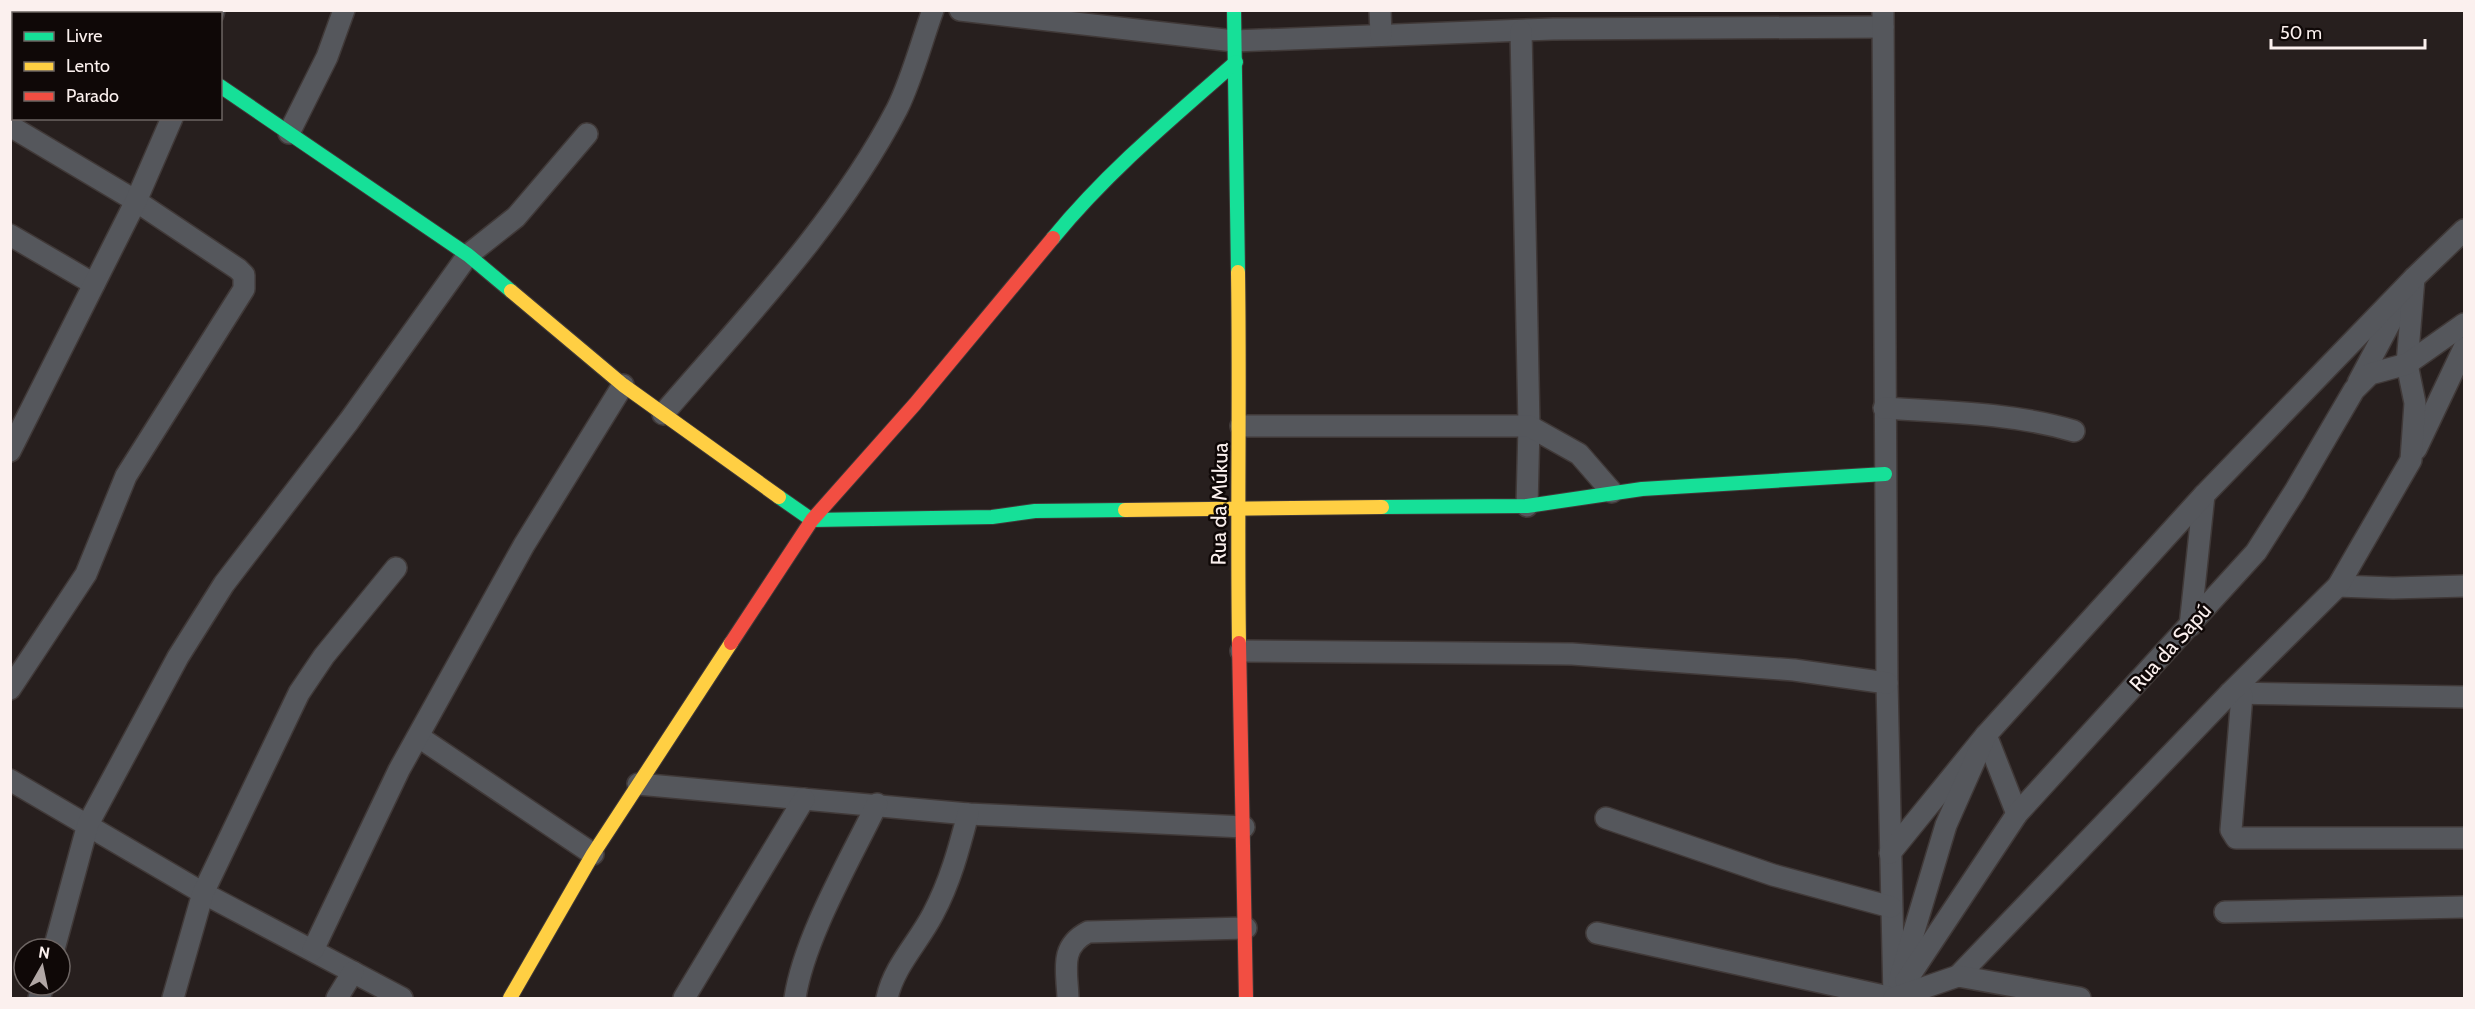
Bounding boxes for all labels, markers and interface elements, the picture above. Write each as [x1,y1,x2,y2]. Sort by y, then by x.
legend [12,12,222,120]
scale bar [2271,12,2426,50]
text: 50 m [2280,22,2322,44]
text: Livre [66,25,102,47]
text: Lento [66,55,110,77]
text: Parado [66,85,119,107]
street label: Rua da Múkua [1205,442,1233,566]
street label: Rua da Sapú [2124,598,2216,696]
north arrow [12,937,72,997]
text: N [37,942,51,963]

